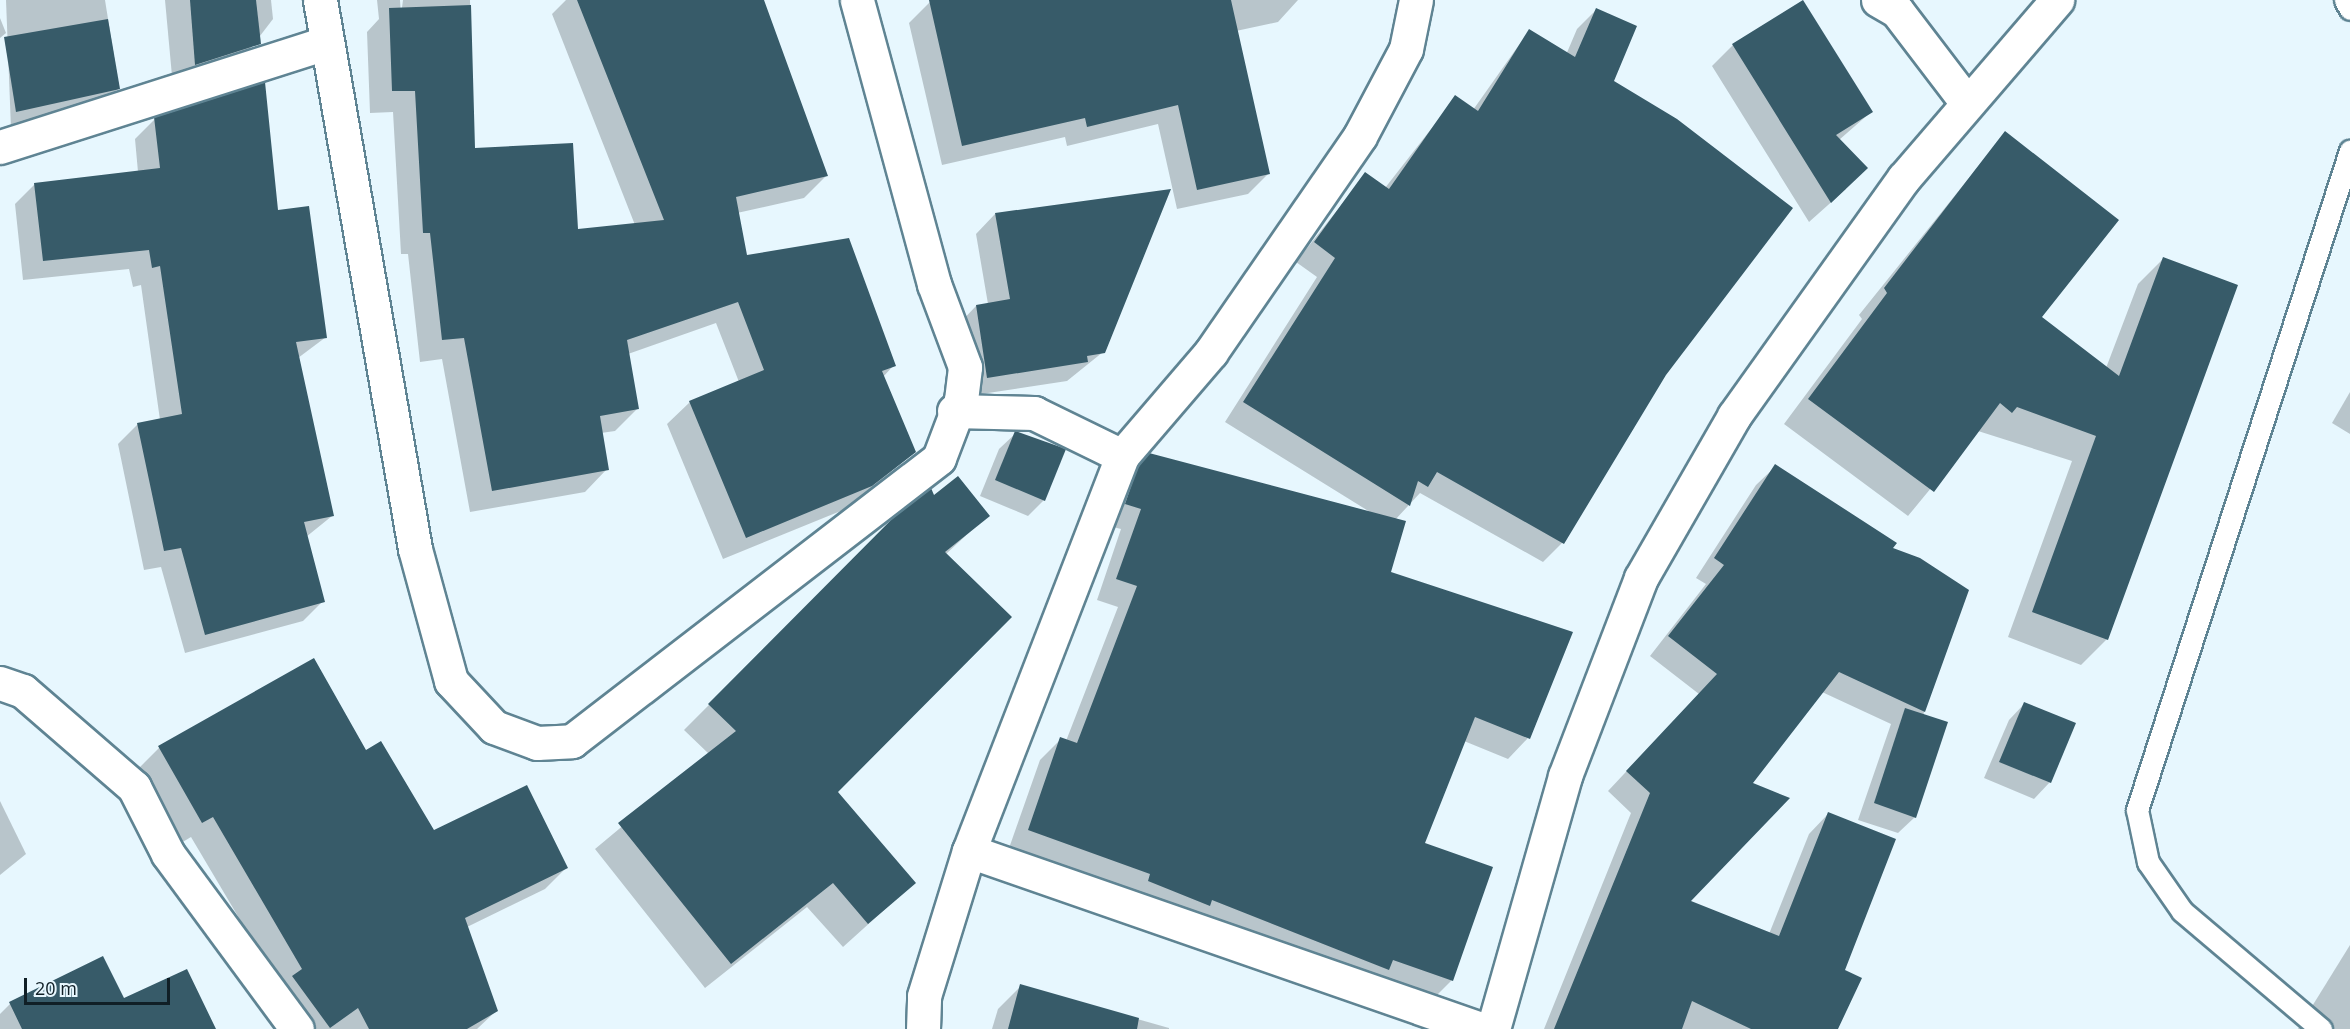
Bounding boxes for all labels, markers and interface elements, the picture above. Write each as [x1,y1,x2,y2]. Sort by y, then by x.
scale bar [27,966,172,1004]
text: 20 m [35,976,77,1000]

